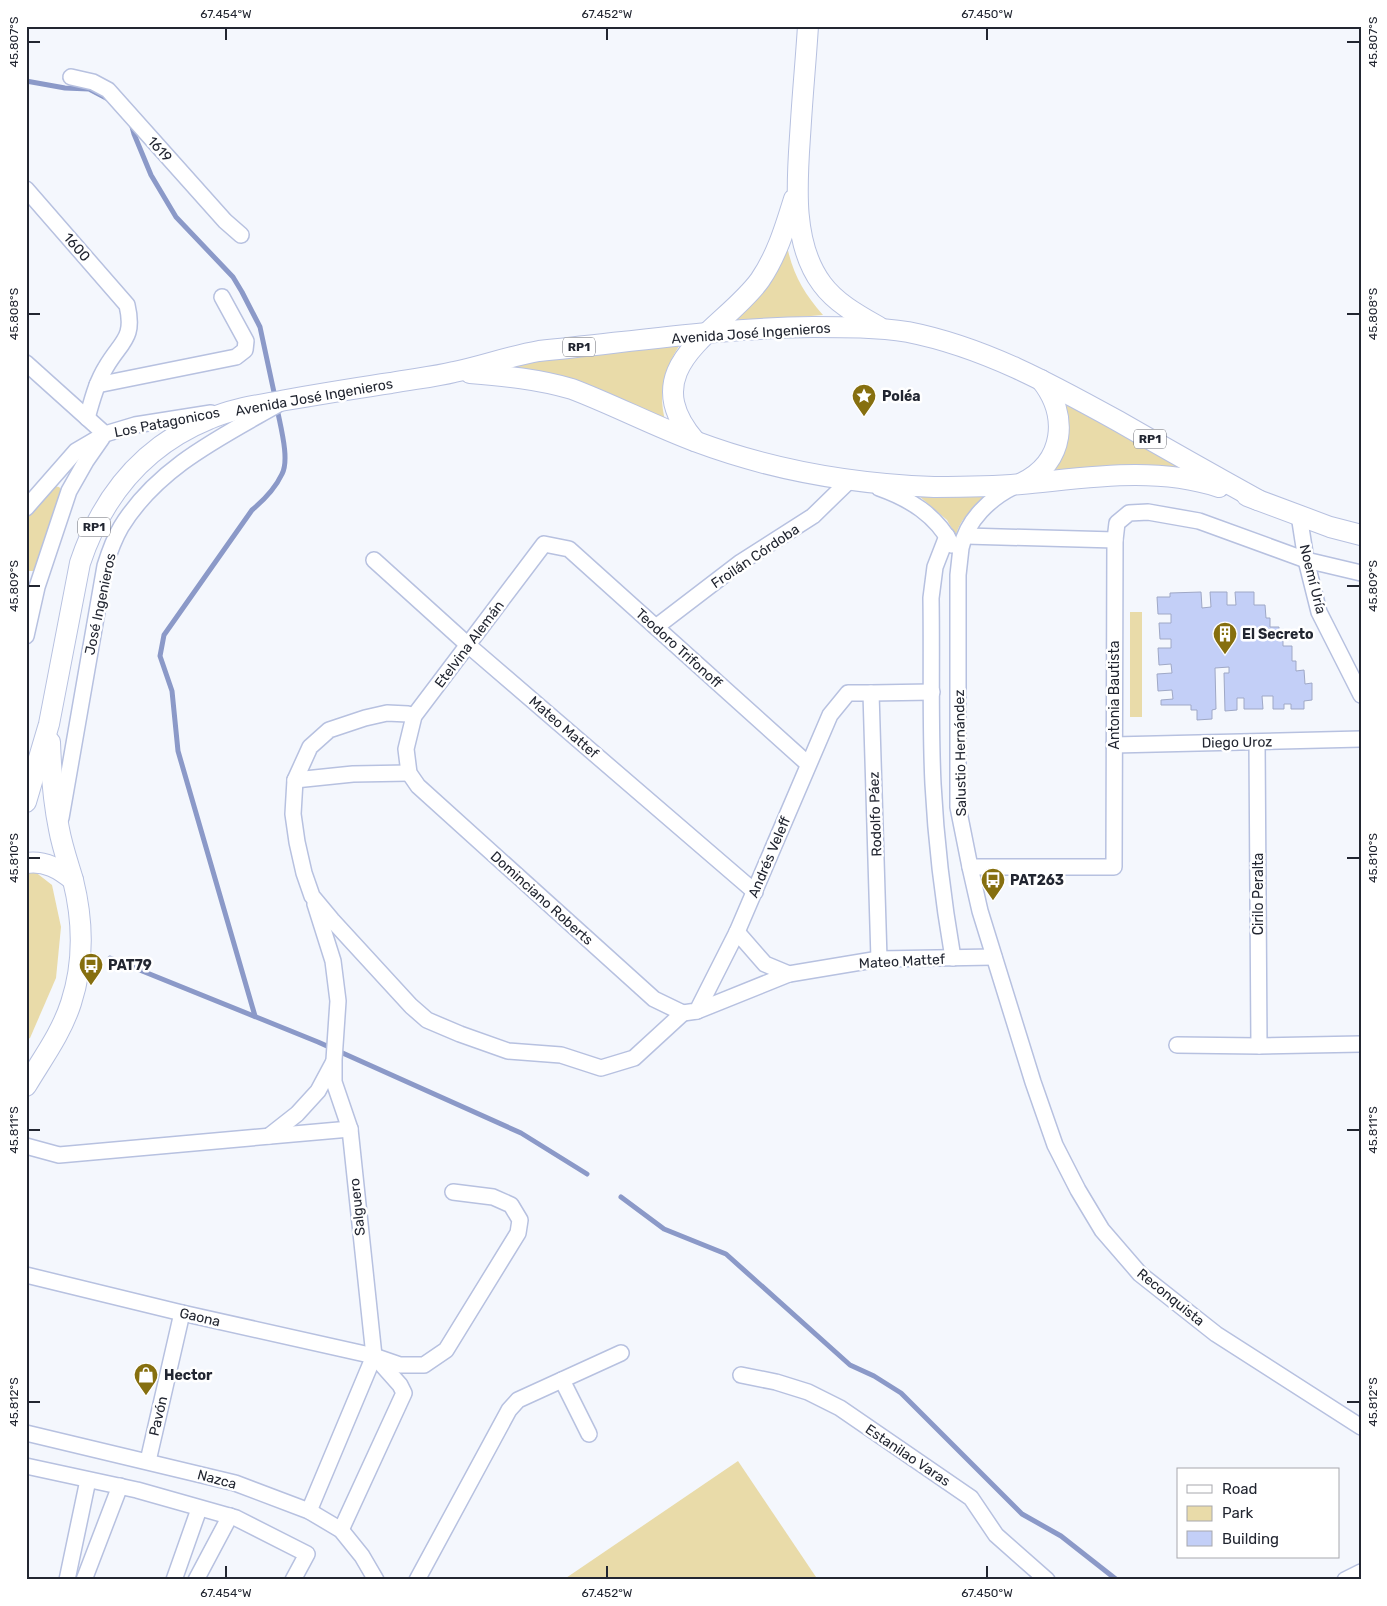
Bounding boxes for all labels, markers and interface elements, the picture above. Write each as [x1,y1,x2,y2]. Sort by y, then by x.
text: 67.454°W [200,7,252,21]
text: 67.452°W [582,7,633,21]
text: 67.450°W [961,7,1013,21]
text: 45.807°S [7,17,21,67]
text: 45.807°S [1366,17,1380,67]
street label: 1619 [144,133,175,166]
street label: 1600 [60,230,94,265]
text: 45.808°S [7,288,21,340]
text: 45.808°S [1366,288,1380,340]
street label: Avenida José Ingenieros [671,319,831,348]
road number: RP1 [563,338,595,357]
street label: Avenida José Ingenieros [234,375,394,420]
place icon: Poléa [851,383,877,417]
place label: Poléa [882,388,921,405]
street label: Los Patagonicos [113,404,221,441]
road number: RP1 [1134,429,1166,448]
road number: RP1 [78,518,110,536]
street label: Froilán Córdoba [708,521,803,592]
street label: Noemí Uría [1296,543,1329,616]
street label: José Ingenieros [81,552,120,657]
text: 45.809°S [7,560,21,612]
text: 45.809°S [1366,560,1380,612]
street label: Etelvina Alemán [431,597,508,691]
street label: Teodoro Trifonoff [632,605,726,692]
building icon: El Secreto [1212,621,1238,655]
place label: El Secreto [1242,626,1313,643]
street label: Antonia Bautista [1106,640,1123,750]
street label: Salustio Hernández [951,689,970,817]
street label: Mateo Mattef [525,693,602,763]
street label: Diego Uroz [1201,733,1273,752]
street label: Rodolfo Páez [866,771,885,857]
street label: Andrés Veleff [745,814,794,900]
text: 45.810°S [7,833,21,883]
text: 45.810°S [1366,833,1380,883]
street label: Dominciano Roberts [487,848,596,949]
street label: Cirilo Peralta [1250,853,1267,935]
bus stop icon: PAT263 [980,867,1006,901]
place label: PAT263 [1010,872,1064,889]
street label: Mateo Mattef [858,951,946,972]
bus stop icon: PAT79 [78,952,104,986]
place label: PAT79 [108,957,152,974]
text: 45.811°S [7,1106,21,1154]
text: 45.811°S [1366,1106,1380,1154]
street label: Salguero [346,1177,369,1237]
street label: Reconquista [1134,1265,1208,1330]
street label: Gaona [178,1305,222,1330]
shop icon: Hector [133,1362,159,1396]
place label: Hector [164,1367,213,1384]
text: 45.812°S [7,1377,21,1427]
text: 45.812°S [1366,1377,1380,1427]
street label: Pavón [146,1394,171,1438]
street label: Estanilao Varas [862,1421,954,1490]
street label: Nazca [195,1466,238,1493]
legend [1177,1468,1340,1558]
text: Road [1222,1480,1258,1498]
text: Park [1222,1504,1253,1522]
text: Building [1222,1530,1279,1548]
text: 67.454°W [200,1586,252,1600]
text: 67.452°W [582,1586,633,1600]
text: 67.450°W [961,1586,1013,1600]

